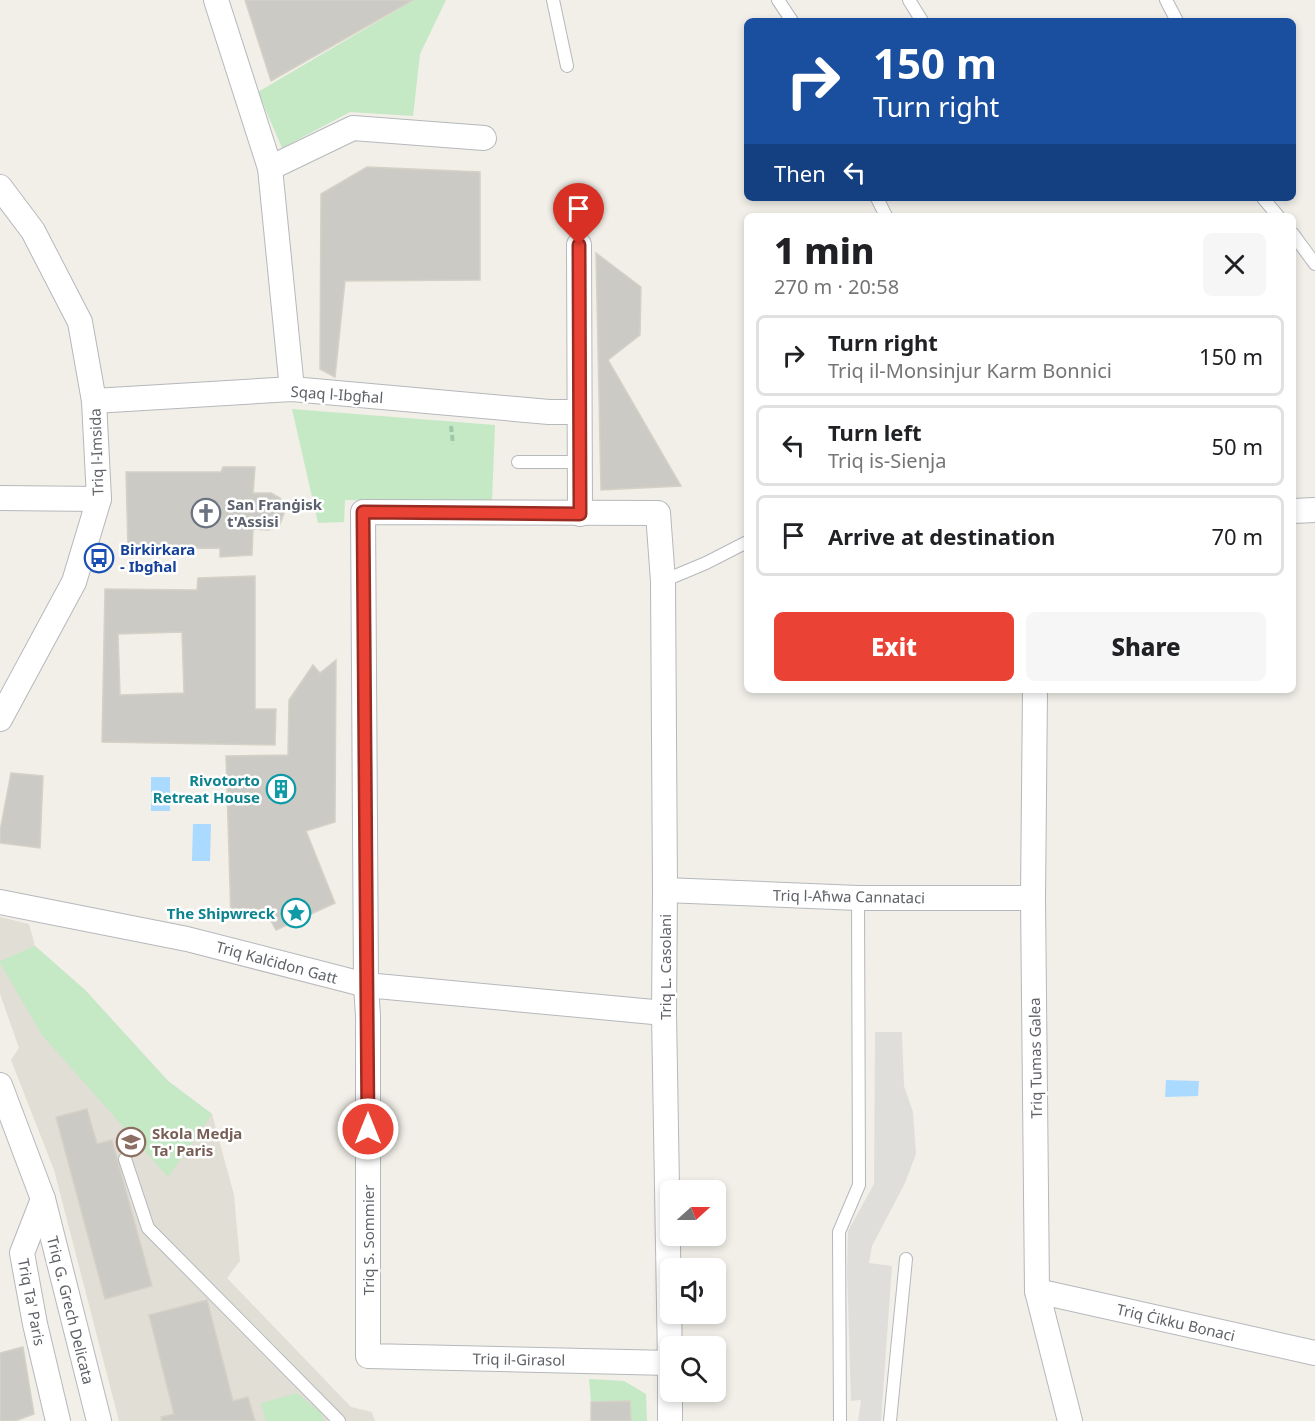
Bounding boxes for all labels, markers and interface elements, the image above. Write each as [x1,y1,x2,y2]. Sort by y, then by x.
text: 150 m [873,34,997,91]
icon: right [774,42,852,120]
text: Turn right [873,88,999,125]
icon: left [838,156,871,189]
text: Then [774,158,826,188]
pin [553,183,604,245]
icon: arrive [562,192,595,225]
text: 1 min [774,226,875,275]
button: close [1203,233,1266,296]
text: 270 m · 20:58 [774,273,899,300]
text: Turn right [828,327,938,357]
icon: right [777,339,810,372]
text: 150 m [1199,341,1263,371]
text: Triq il-Monsinjur Karm Bonnici [828,357,1112,384]
street label: Sqaq l-Ibgħal [290,381,384,407]
street label: Triq l-Imsida [84,408,108,496]
text: Turn left [828,417,922,447]
icon: left [777,429,810,462]
text: 50 m [1212,431,1263,461]
text: Triq is-Sienja [828,447,946,474]
place label: San Franġisk t'Assisi [227,494,323,531]
church icon: San Franġisk t'Assisi [190,497,222,529]
icon: arrive [777,519,810,552]
text: Arrive at destination [828,521,1055,551]
text: 70 m [1212,521,1263,551]
place label: Birkirkara - Ibgħal [120,539,195,576]
bus stop icon: Birkirkara - Ibgħal [83,542,115,574]
button: Exit [774,612,1014,681]
button: Share [1026,612,1266,681]
place label: Rivotorto Retreat House [153,770,260,807]
building icon: Rivotorto Retreat House [265,773,297,805]
street label: Triq l-Aħwa Cannataci [773,885,925,907]
place icon: The Shipwreck [280,897,312,929]
place label: The Shipwreck [167,903,276,923]
street label: Triq L. Casolani [655,914,675,1020]
street label: Triq Kalċidon Gatt [214,936,341,988]
street label: Triq Tumas Galea [1024,997,1046,1119]
position arrow [336,1097,400,1161]
place label: Skola Medja Ta' Paris [152,1123,242,1160]
school or university icon: Skola Medja Ta' Paris [115,1126,147,1158]
north arrow [660,1180,726,1246]
map controls [660,1180,726,1402]
street label: Triq S. Sommier [358,1185,378,1295]
street label: Triq G. Grech Delicata [43,1234,99,1386]
street label: Triq Ta' Paris [14,1257,50,1347]
button: sound [660,1258,726,1324]
street label: Triq Ċikku Bonaci [1115,1299,1237,1345]
button: search [660,1336,726,1402]
street label: Triq il-Girasol [473,1348,565,1370]

